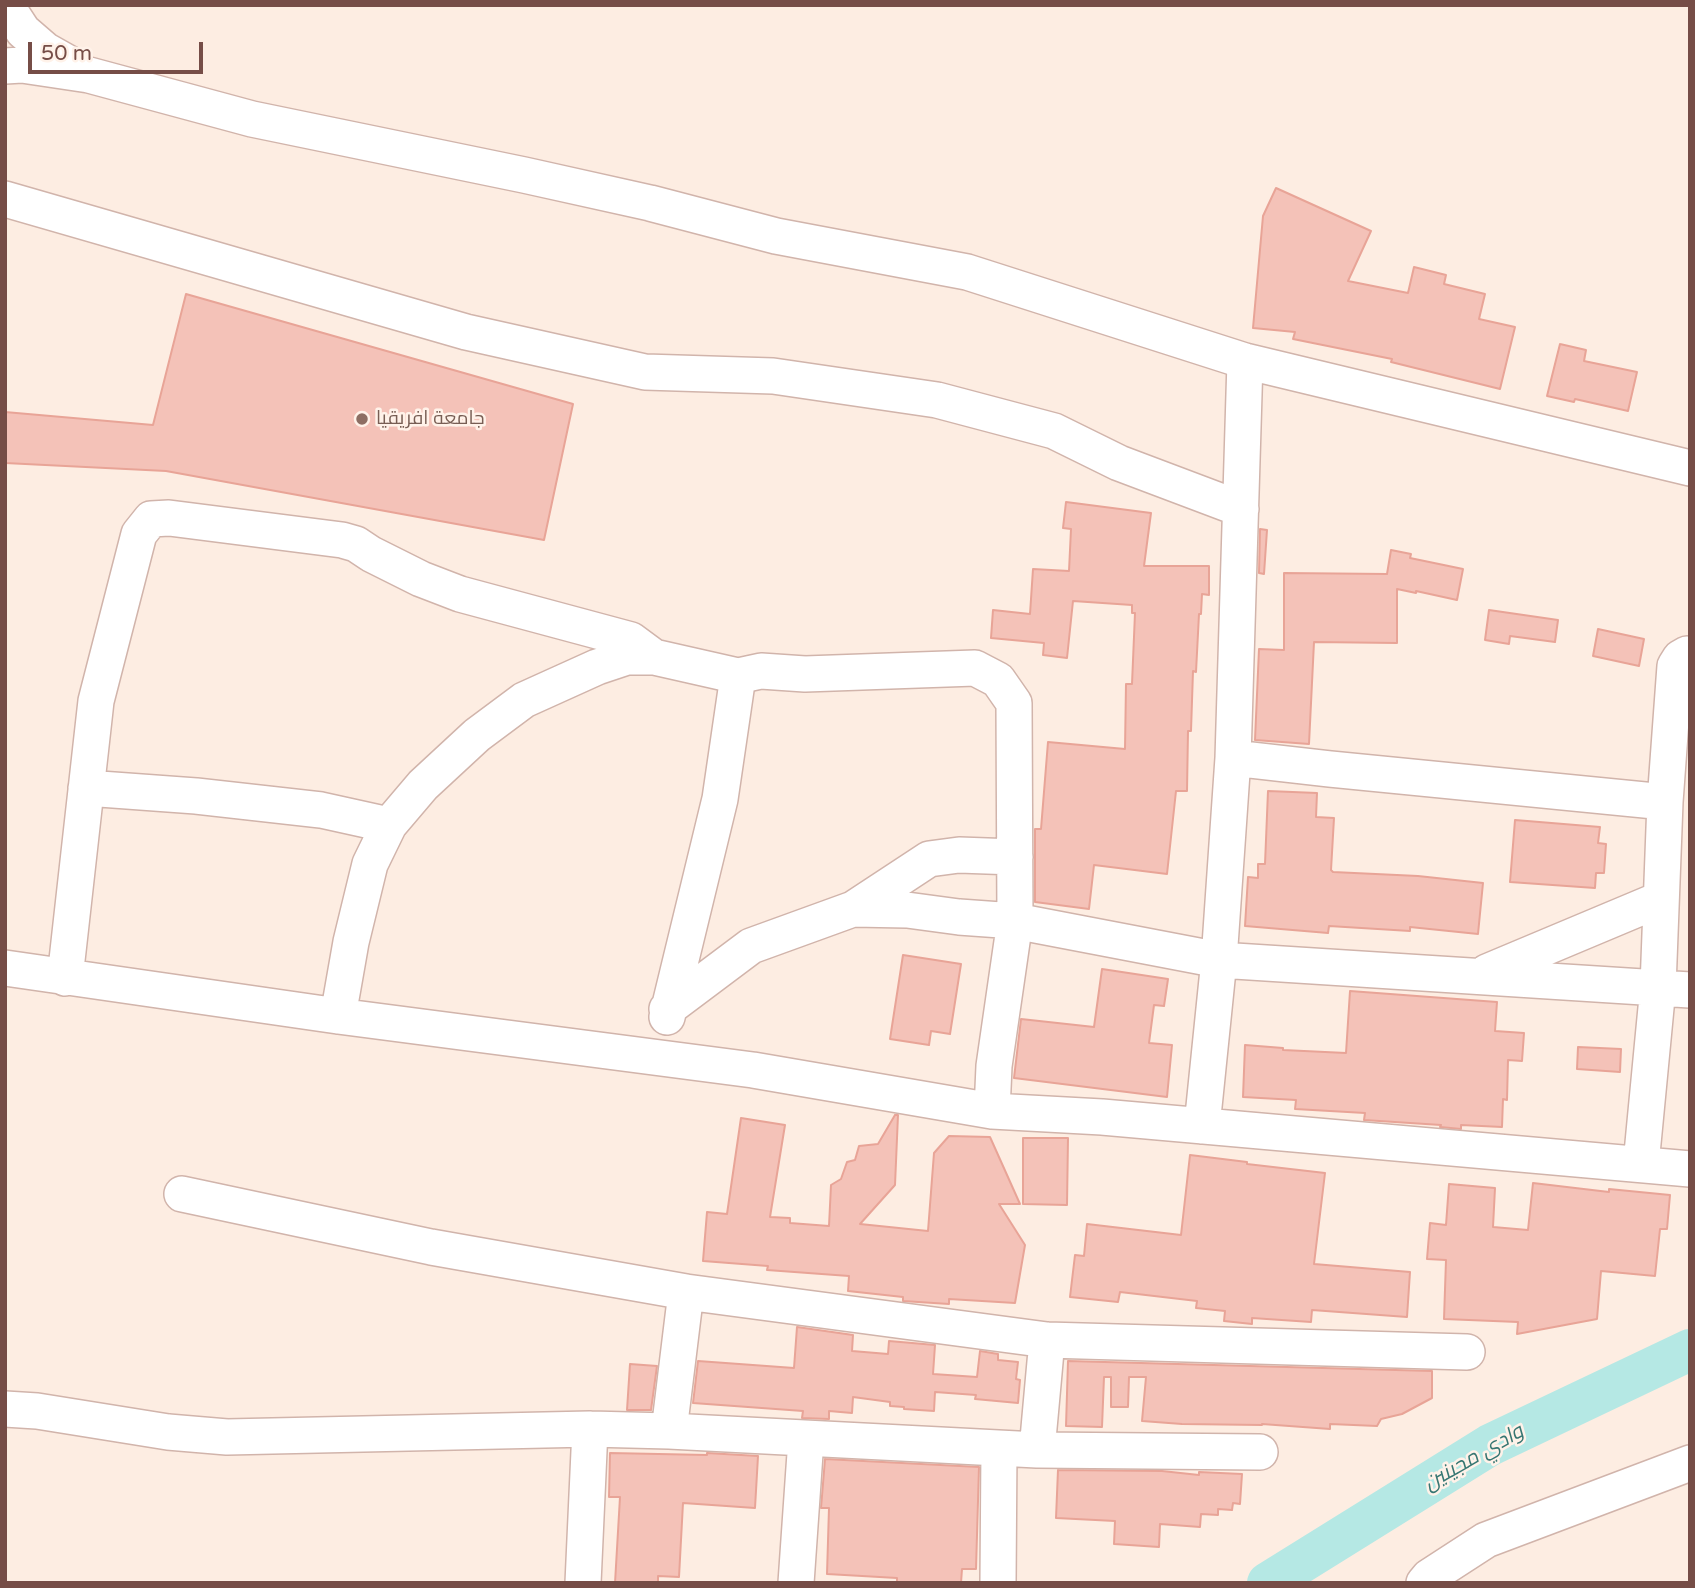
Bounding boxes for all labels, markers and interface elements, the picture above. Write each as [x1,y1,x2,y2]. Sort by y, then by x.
scale bar [32,28,206,72]
text: 50 m [41,41,92,66]
place label: جامعة افريقيا [376,408,485,430]
marker: جامعة افريقيا [354,411,370,427]
water label: وادي مجينين [1420,1419,1528,1497]

